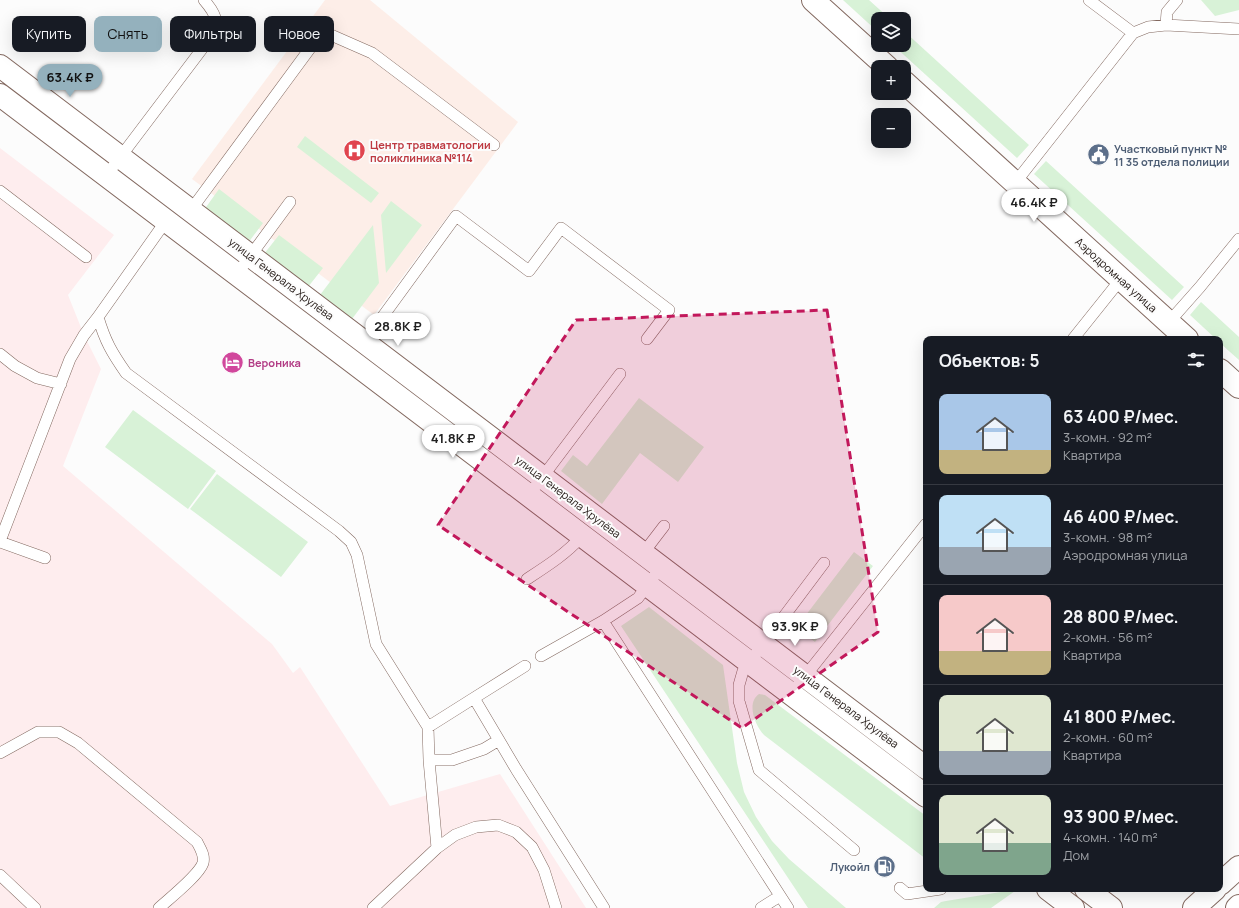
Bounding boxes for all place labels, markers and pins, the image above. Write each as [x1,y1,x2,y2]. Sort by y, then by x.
pin: 63.4K ₽ [33,64,107,98]
place label: Центр травматологии поликлиника №114 [370,137,491,165]
hospital icon: Центр травматологии поликлиника №114 [342,138,368,164]
place label: Участковый пункт № 11 35 отдела полиции [1114,141,1229,169]
public building icon: Участковый пункт № 11 35 отдела полиции [1085,142,1111,168]
pin: 46.4K ₽ [997,189,1071,223]
pin: 28.8K ₽ [361,313,435,347]
hotel icon: Вероника [220,350,246,376]
place label: Вероника [248,355,301,370]
pin: 41.8K ₽ [416,425,490,459]
pin: 93.9K ₽ [758,613,832,647]
fuel station icon: Лукойл [872,854,898,880]
place label: Лукойл [830,859,870,874]

